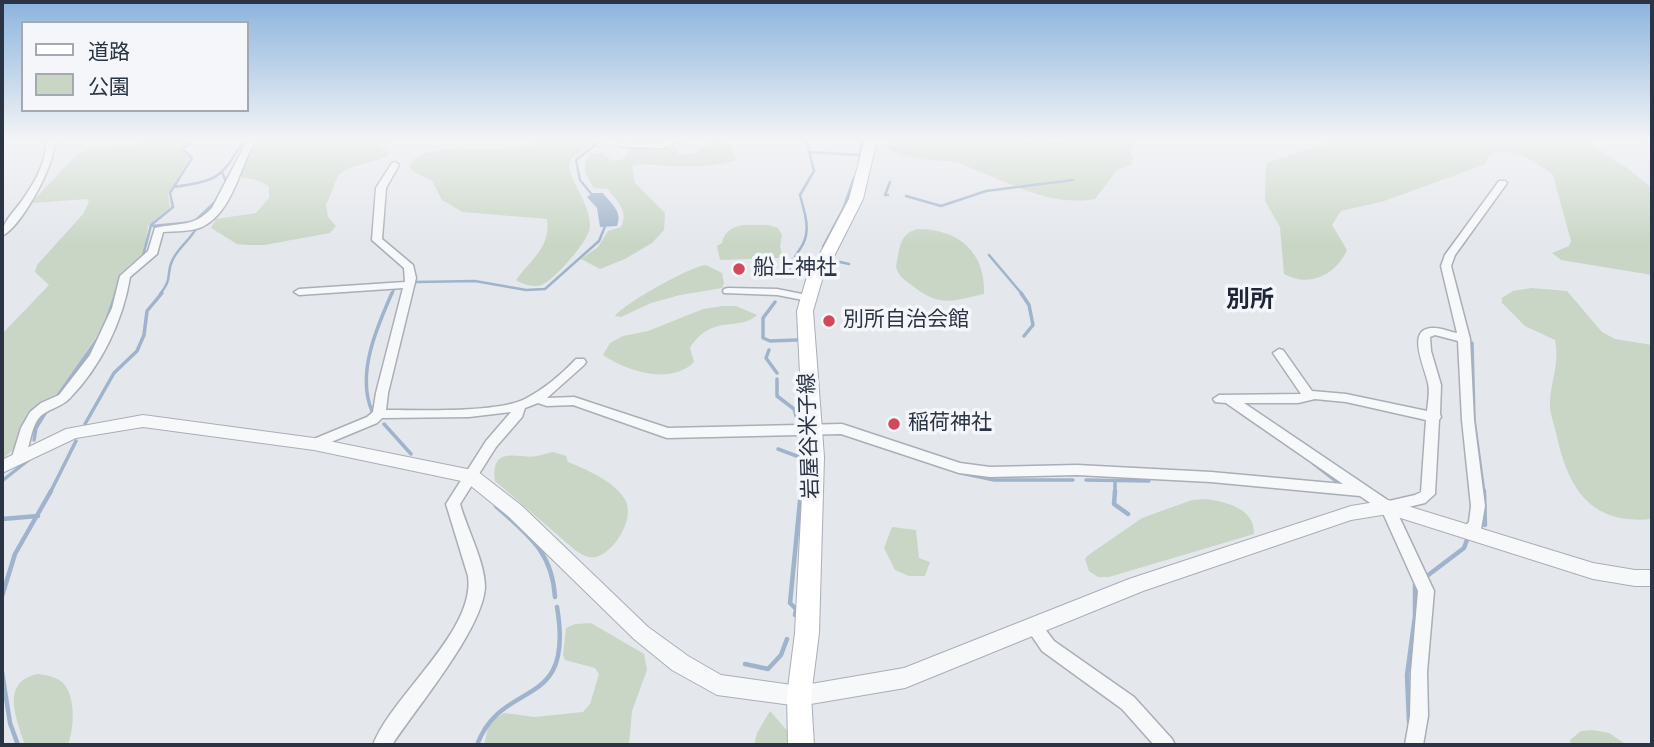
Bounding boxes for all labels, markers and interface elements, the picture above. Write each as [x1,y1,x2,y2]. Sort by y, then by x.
legend [21,21,248,112]
text: 道路 [88,40,130,64]
text: 公園 [88,75,130,99]
place label: 船上神社 [753,256,837,282]
marker: 船上神社 [731,261,747,277]
district label: 別所 [1226,287,1274,315]
place label: 別所自治会館 [843,308,969,334]
marker: 別所自治会館 [821,313,837,329]
street label: 岩屋谷米子線 [795,373,825,499]
place label: 稲荷神社 [908,411,992,437]
marker: 稲荷神社 [886,416,902,432]

